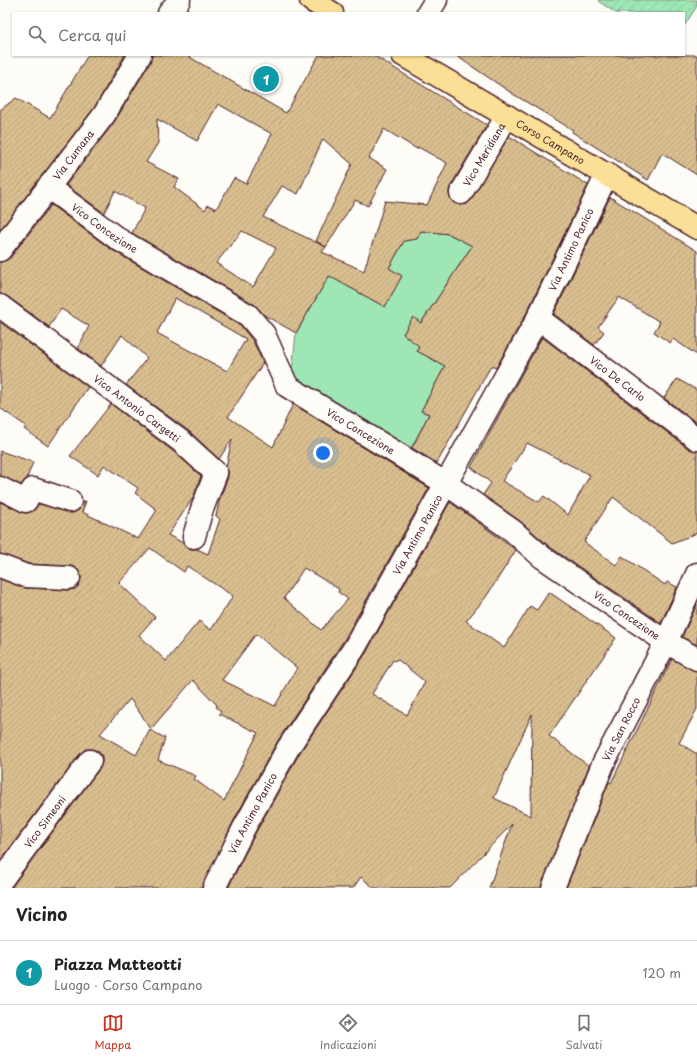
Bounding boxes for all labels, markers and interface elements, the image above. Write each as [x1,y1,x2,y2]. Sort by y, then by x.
search box [12,12,685,56]
icon: search [26,23,48,45]
text: Cerca qui [58,23,126,46]
pin: 1 [253,64,279,94]
street label: Corso Campano [513,115,588,168]
street label: Vico Meridiana [459,119,509,189]
street label: Via Cumana [49,126,97,183]
street label: Vico Concezione [69,199,141,256]
street label: Via Antimo Panico [544,205,597,293]
street label: Vico De Carlo [587,352,649,404]
street label: Vico Antonio Cargetti [91,371,184,445]
street label: Vico Concezione [324,404,398,458]
your location [313,443,333,463]
street label: Via Antimo Panico [389,491,446,578]
street label: Vico Concezione [591,587,664,643]
street label: Via San Rocco [598,694,643,763]
street label: Via Antimo Panico [224,769,280,856]
street label: Vico Simeoni [20,792,69,851]
text: Vicino [16,901,67,927]
text: Piazza Matteotti [54,952,182,975]
text: 1 [26,963,32,982]
text: 120 m [642,963,681,982]
text: Luogo · Corso Campano [54,975,203,994]
tab: Mappa [94,1012,131,1053]
tab: Indicazioni [320,1012,377,1053]
tab: Salvati [566,1012,603,1053]

